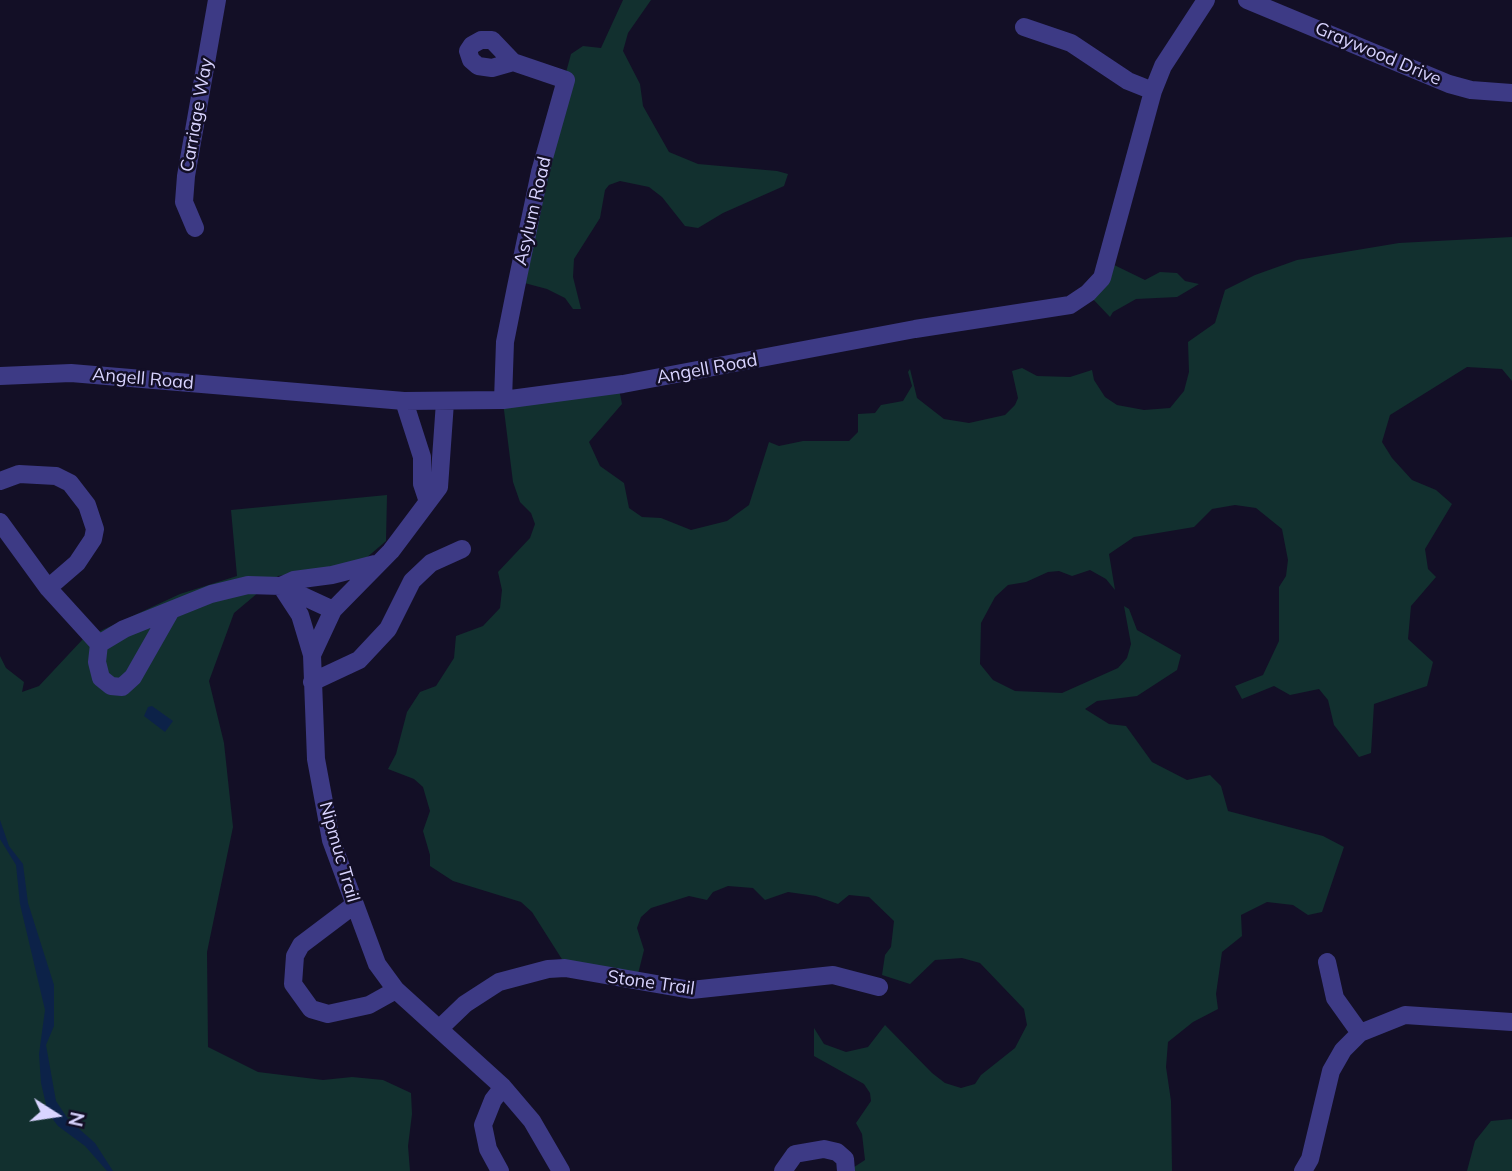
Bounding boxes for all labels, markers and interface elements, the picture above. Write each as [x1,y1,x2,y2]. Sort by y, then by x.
street label: Graywood Drive [1312,18,1444,90]
street label: Carriage Way [176,56,218,174]
street label: Asylum Road [510,155,556,267]
street label: Angell Road [655,350,759,388]
street label: Angell Road [91,364,195,394]
street label: Nipmuc Trail [314,799,364,905]
street label: Stone Trail [606,966,696,1000]
north arrow [21,1080,91,1150]
text: N [63,1110,90,1129]

